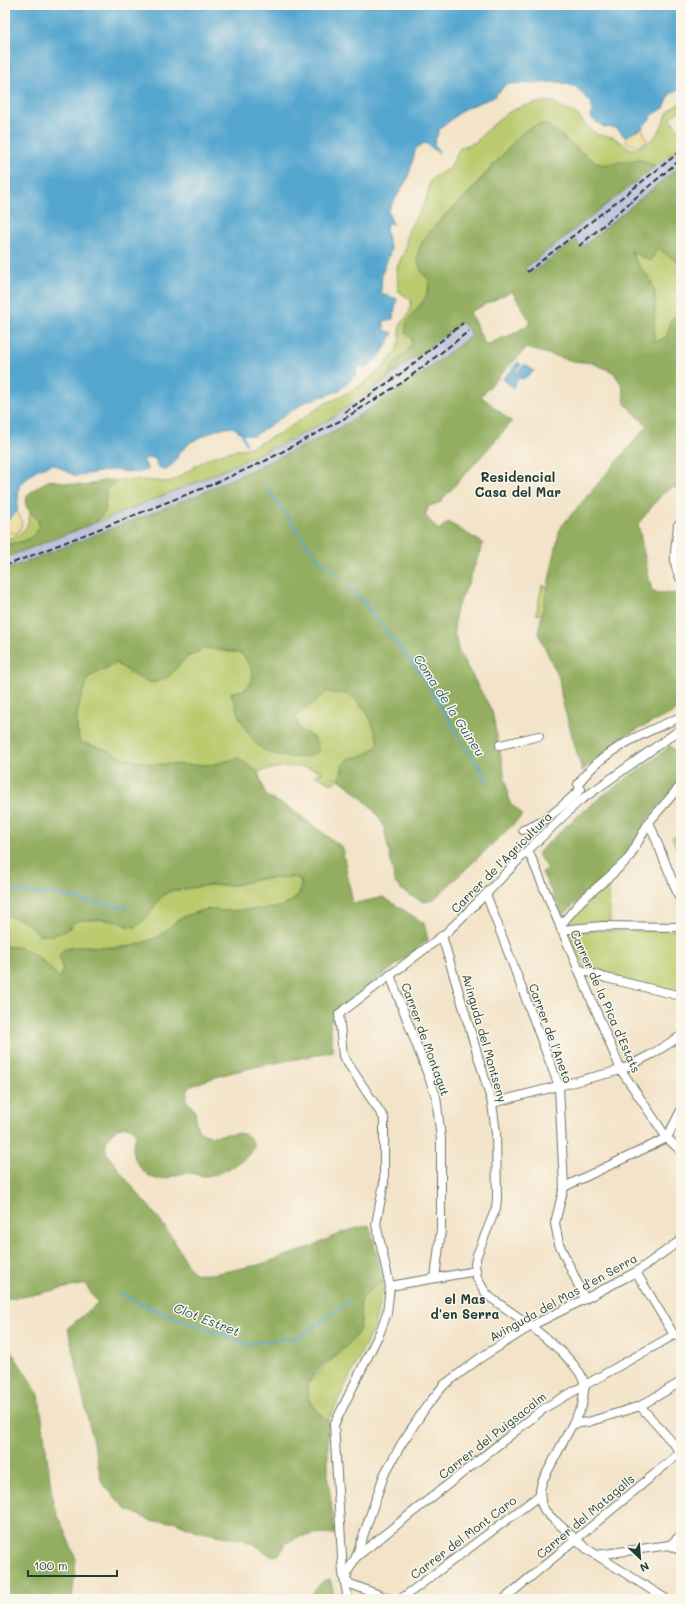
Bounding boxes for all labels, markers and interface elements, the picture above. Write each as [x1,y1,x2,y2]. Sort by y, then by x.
district label: Residencial Casa del Mar [475,468,561,500]
water label: Coma de la Guineu [411,651,489,759]
street label: Carrer de l'Agricultura [447,808,555,916]
street label: Carrer de la Pica d'Estats [567,927,645,1075]
street label: Avinguda del Montseny [459,972,511,1104]
street label: Carrer de Montagut [398,980,454,1098]
street label: Carrer de l'Aneto [526,981,576,1085]
street label: Avinguda del Mas d'en Serra [486,1250,640,1344]
district label: el Mas d'en Serra [430,1290,500,1322]
water label: Clot Estret [171,1299,243,1339]
street label: Carrer del Puigsacalm [435,1388,549,1482]
street label: Carrer del Matagalls [533,1470,638,1562]
street label: Carrer del Mont Caro [407,1492,519,1582]
north arrow [620,1538,660,1578]
scale bar [28,1552,117,1578]
text: 100 m [34,1557,68,1573]
text: N [638,1559,652,1576]

